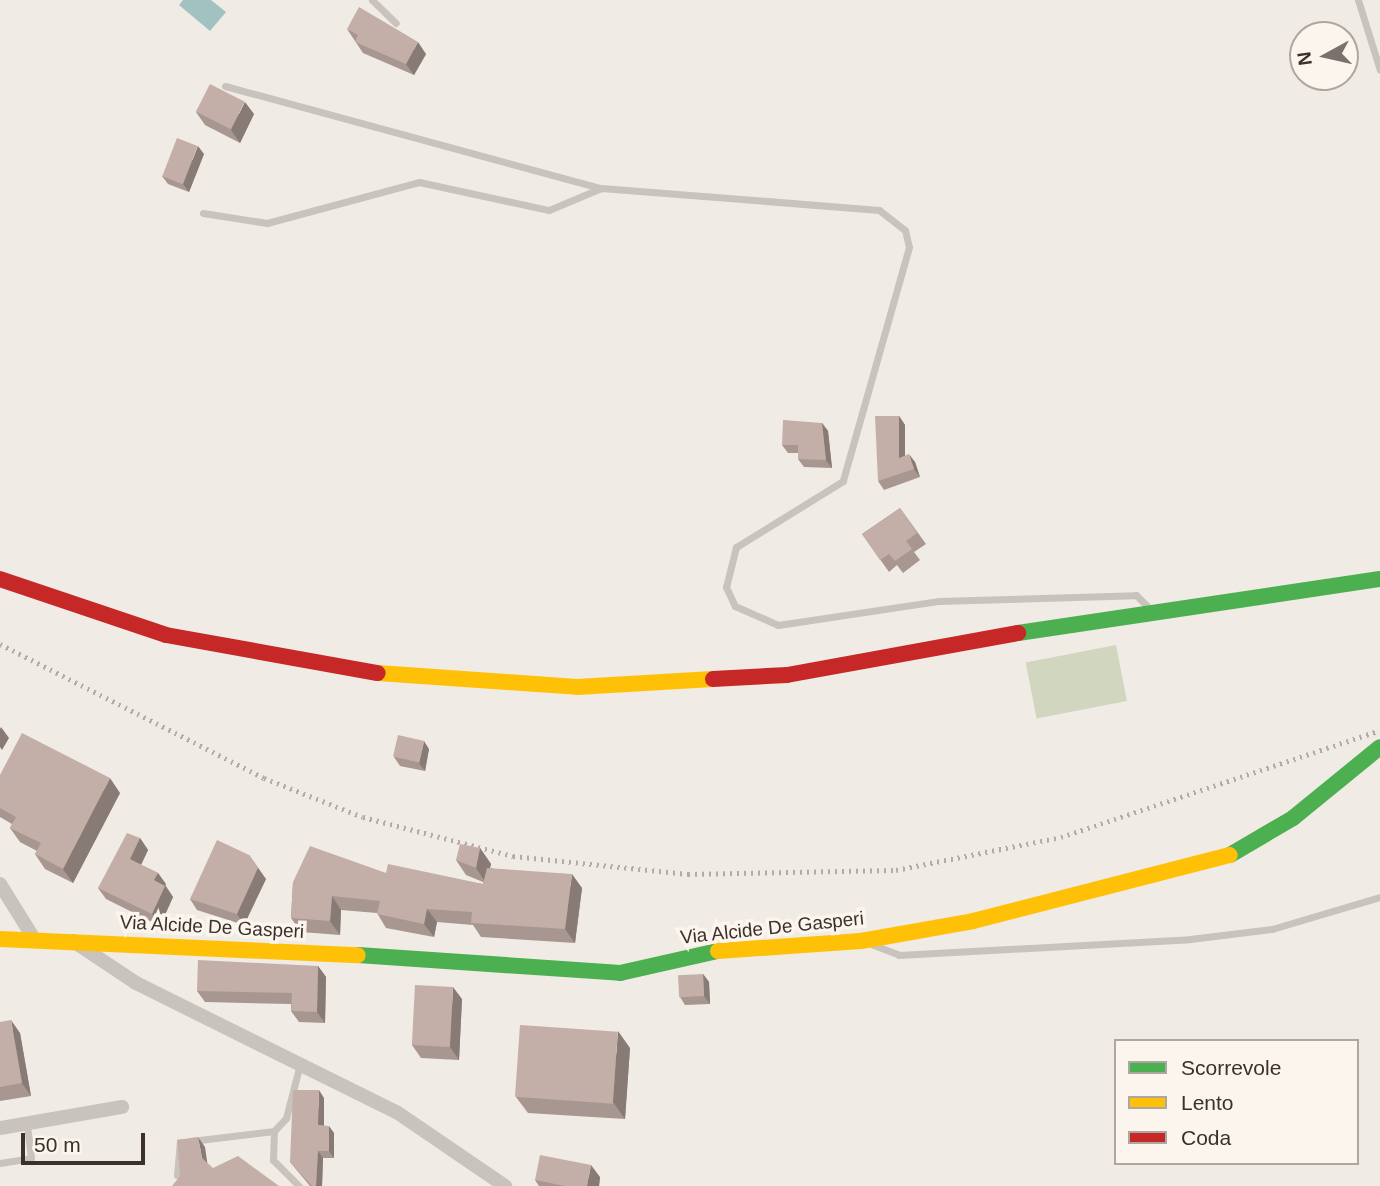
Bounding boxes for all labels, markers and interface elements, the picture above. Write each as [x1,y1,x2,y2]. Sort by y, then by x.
north arrow [1289,21,1359,91]
text: N [1293,50,1316,67]
street label: Via Alcide De Gasperi [679,907,865,949]
street label: Via Alcide De Gasperi [119,911,305,943]
legend [1114,1039,1359,1165]
text: Scorrevole [1181,1056,1281,1079]
text: Lento [1181,1091,1234,1114]
scale bar [24,1120,149,1164]
text: Coda [1181,1126,1231,1149]
text: 50 m [34,1133,81,1156]

